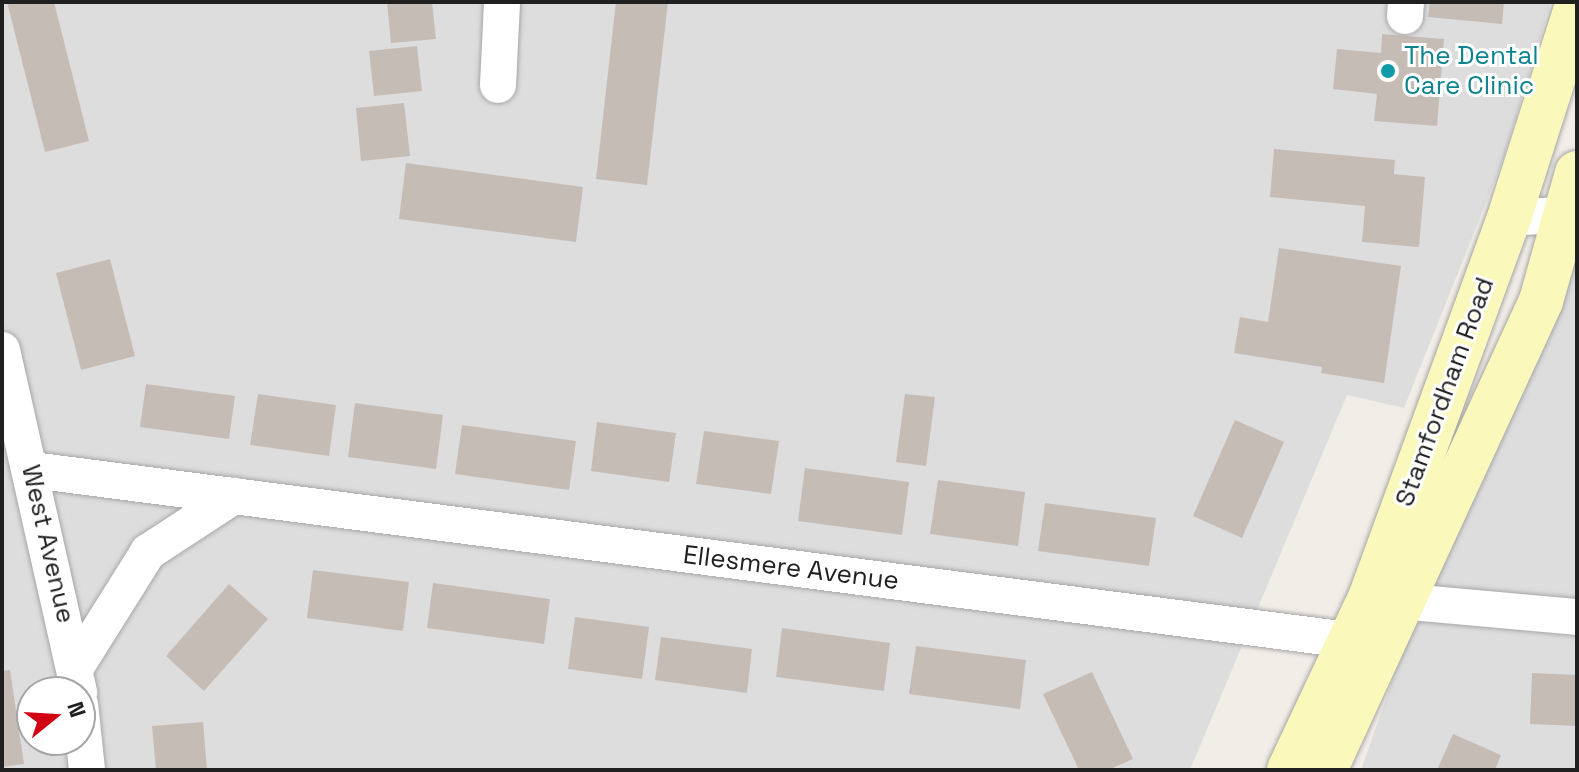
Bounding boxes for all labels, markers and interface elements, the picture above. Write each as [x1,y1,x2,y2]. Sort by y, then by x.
place label: The Dental Care Clinic [1404,40,1539,102]
marker: The Dental Care Clinic [1379,62,1397,80]
street label: Stamfordham Road [1389,273,1501,511]
street label: West Avenue [15,462,81,626]
street label: Ellesmere Avenue [681,539,901,597]
north arrow [16,676,96,756]
text: N [61,698,93,721]

